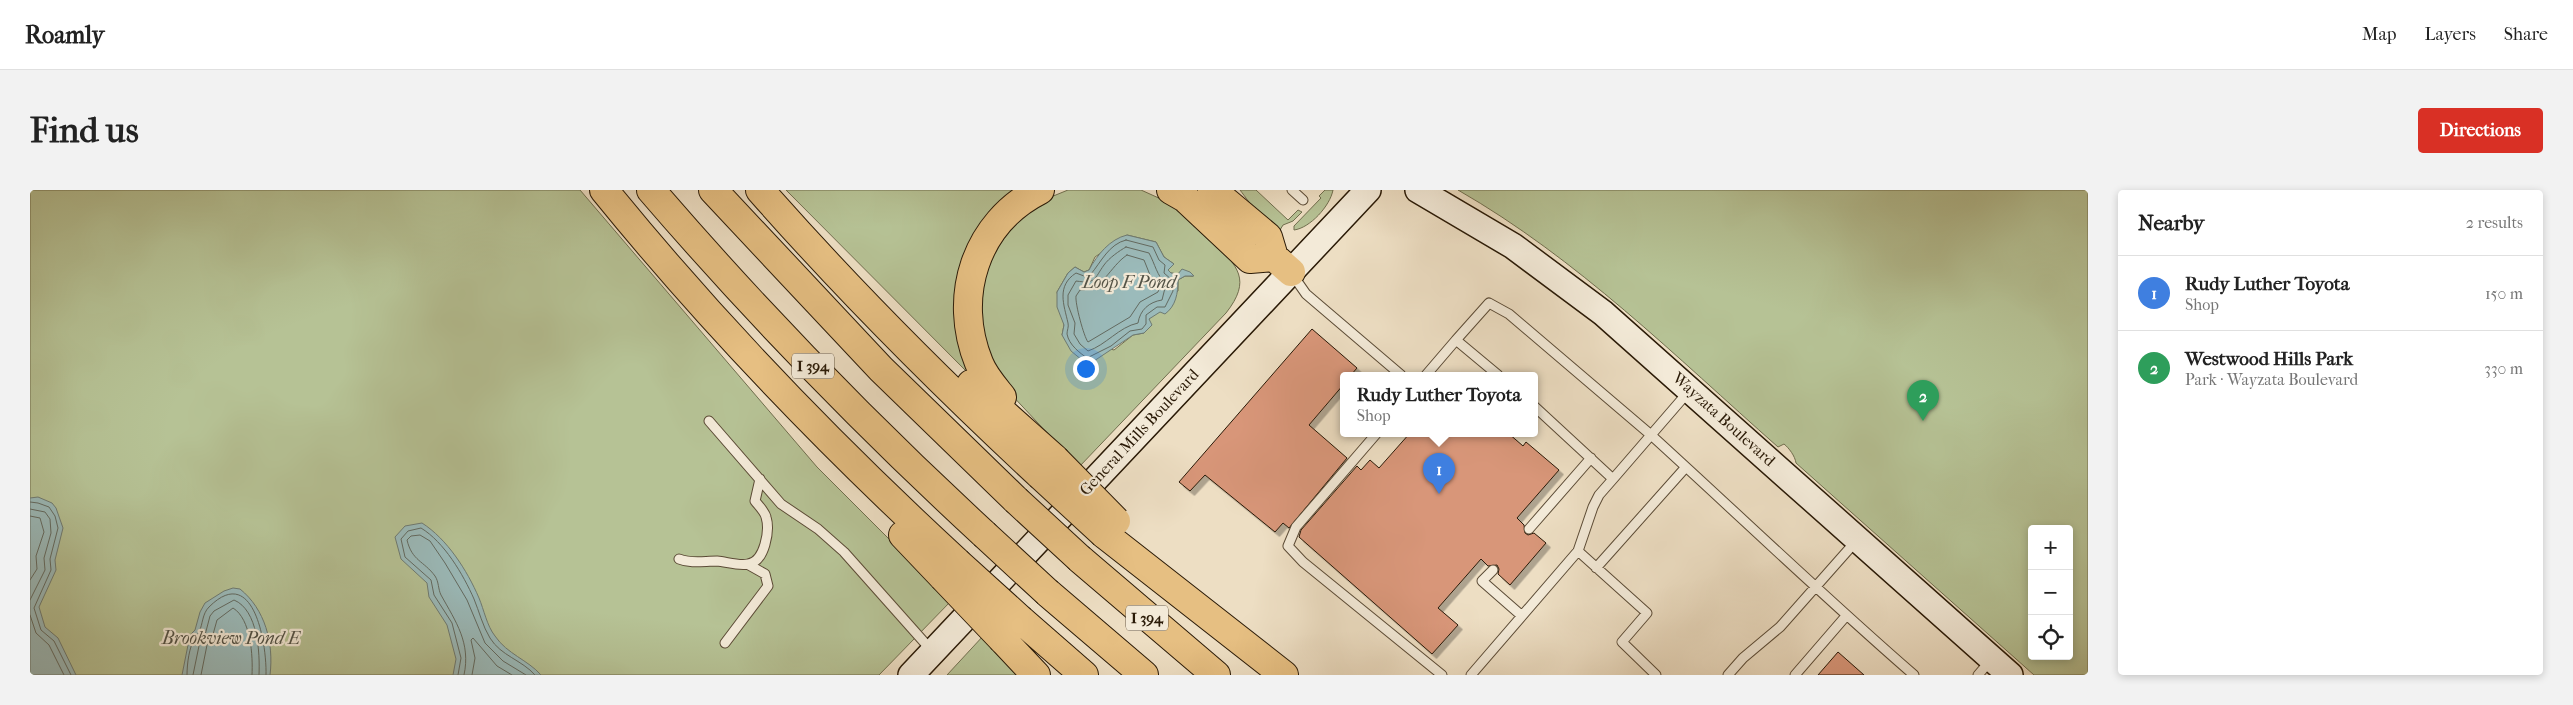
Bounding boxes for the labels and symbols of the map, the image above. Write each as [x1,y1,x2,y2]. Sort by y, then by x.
water label: Loop F Pond [1080,272,1178,293]
road number: I 394 [792,354,834,378]
your location [1073,356,1099,382]
street label: General Mills Boulevard [1075,365,1203,499]
street label: Wayzata Boulevard [1668,367,1779,470]
pin: 2 [1907,380,1939,421]
pin: 1 [1423,453,1455,494]
road number: I 394 [1126,606,1168,630]
water label: Brookview Pond E [161,628,301,649]

